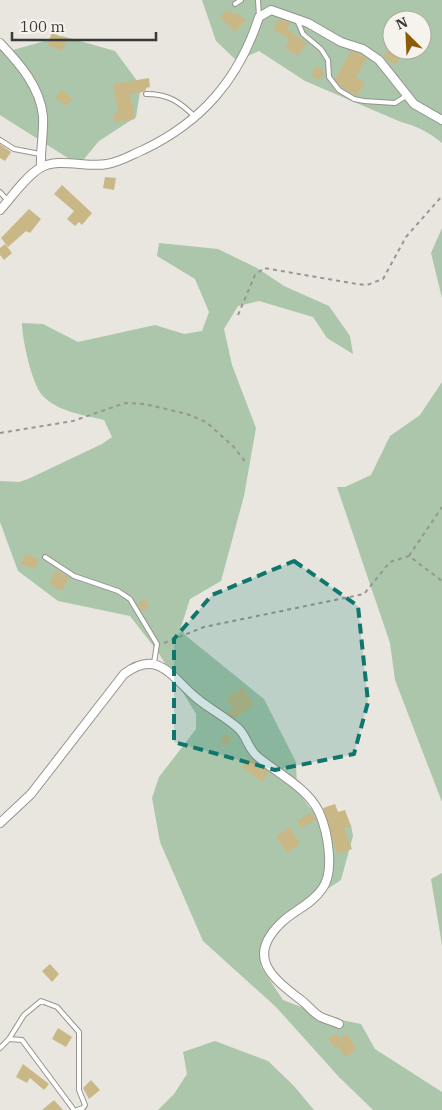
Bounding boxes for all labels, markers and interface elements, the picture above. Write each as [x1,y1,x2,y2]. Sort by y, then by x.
scale bar [12,10,156,42]
north arrow [382,10,432,60]
text: N [393,13,410,34]
text: 100 m [20,17,65,36]

